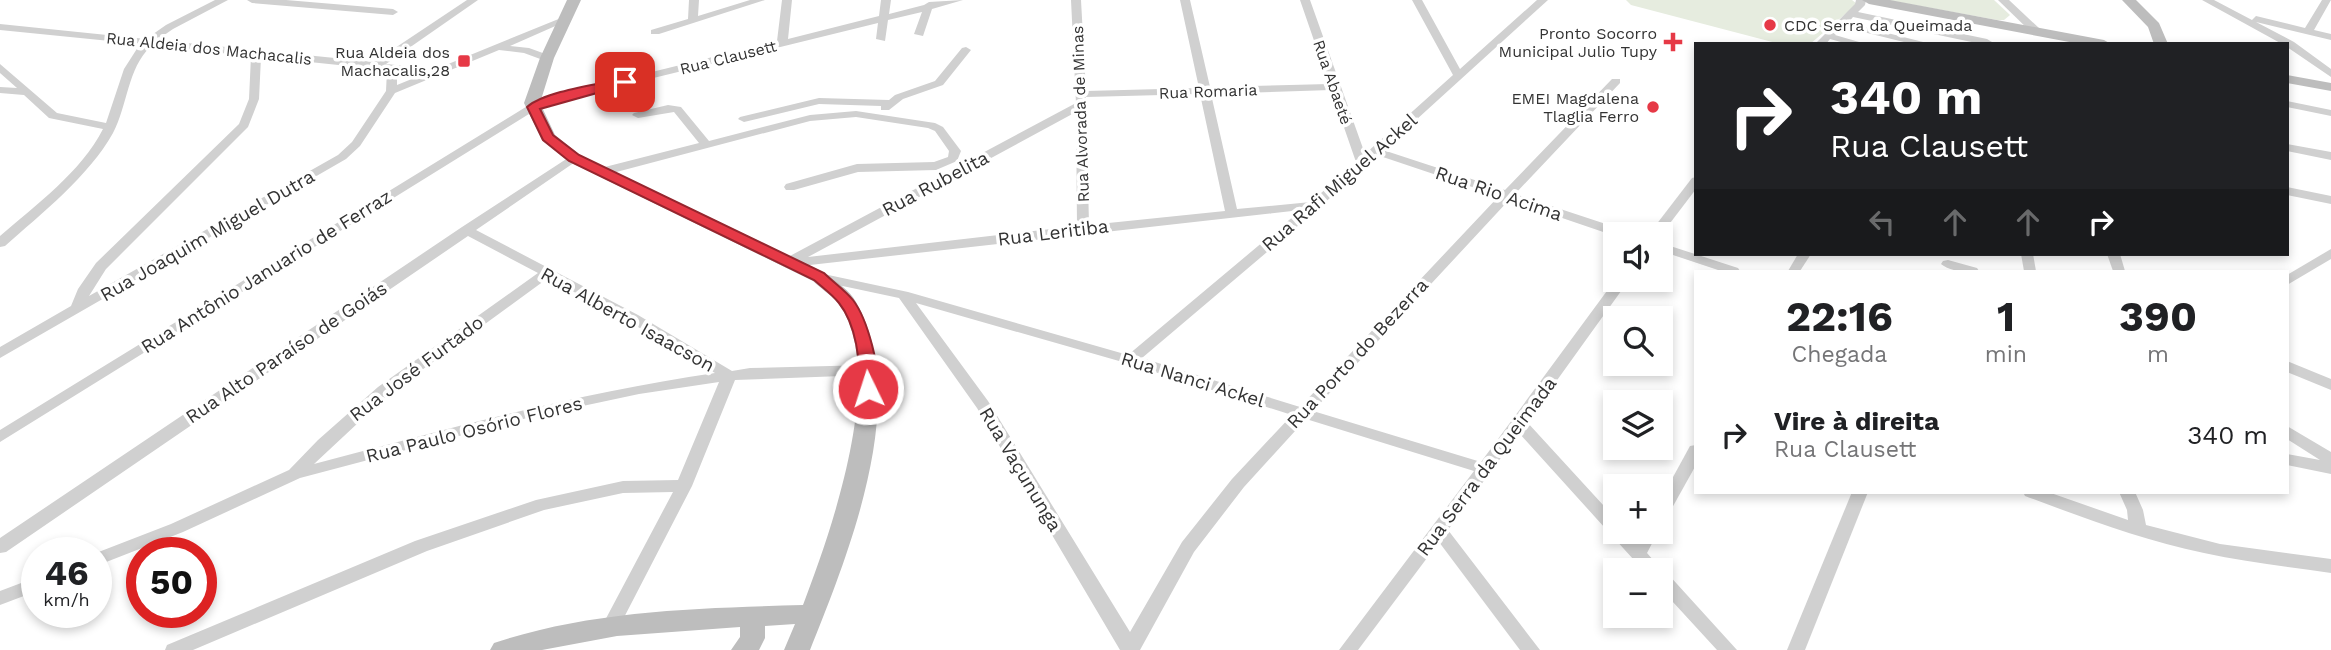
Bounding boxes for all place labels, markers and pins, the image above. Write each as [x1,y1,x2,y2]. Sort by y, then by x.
place label: CDC Serra da Queimada [1784,16,1972,35]
marker: CDC Serra da Queimada [1762,17,1778,33]
place label: Pronto Socorro Municipal Julio Tupy [1499,24,1658,61]
marker: Pronto Socorro Municipal Julio Tupy [1663,32,1683,52]
place label: Rua Aldeia dos Machacalis,28 [335,43,450,80]
pin [595,52,655,112]
marker: Rua Aldeia dos Machacalis,28 [456,53,472,69]
place label: EMEI Magdalena Tlaglia Ferro [1511,89,1639,126]
marker: EMEI Magdalena Tlaglia Ferro [1645,99,1661,115]

